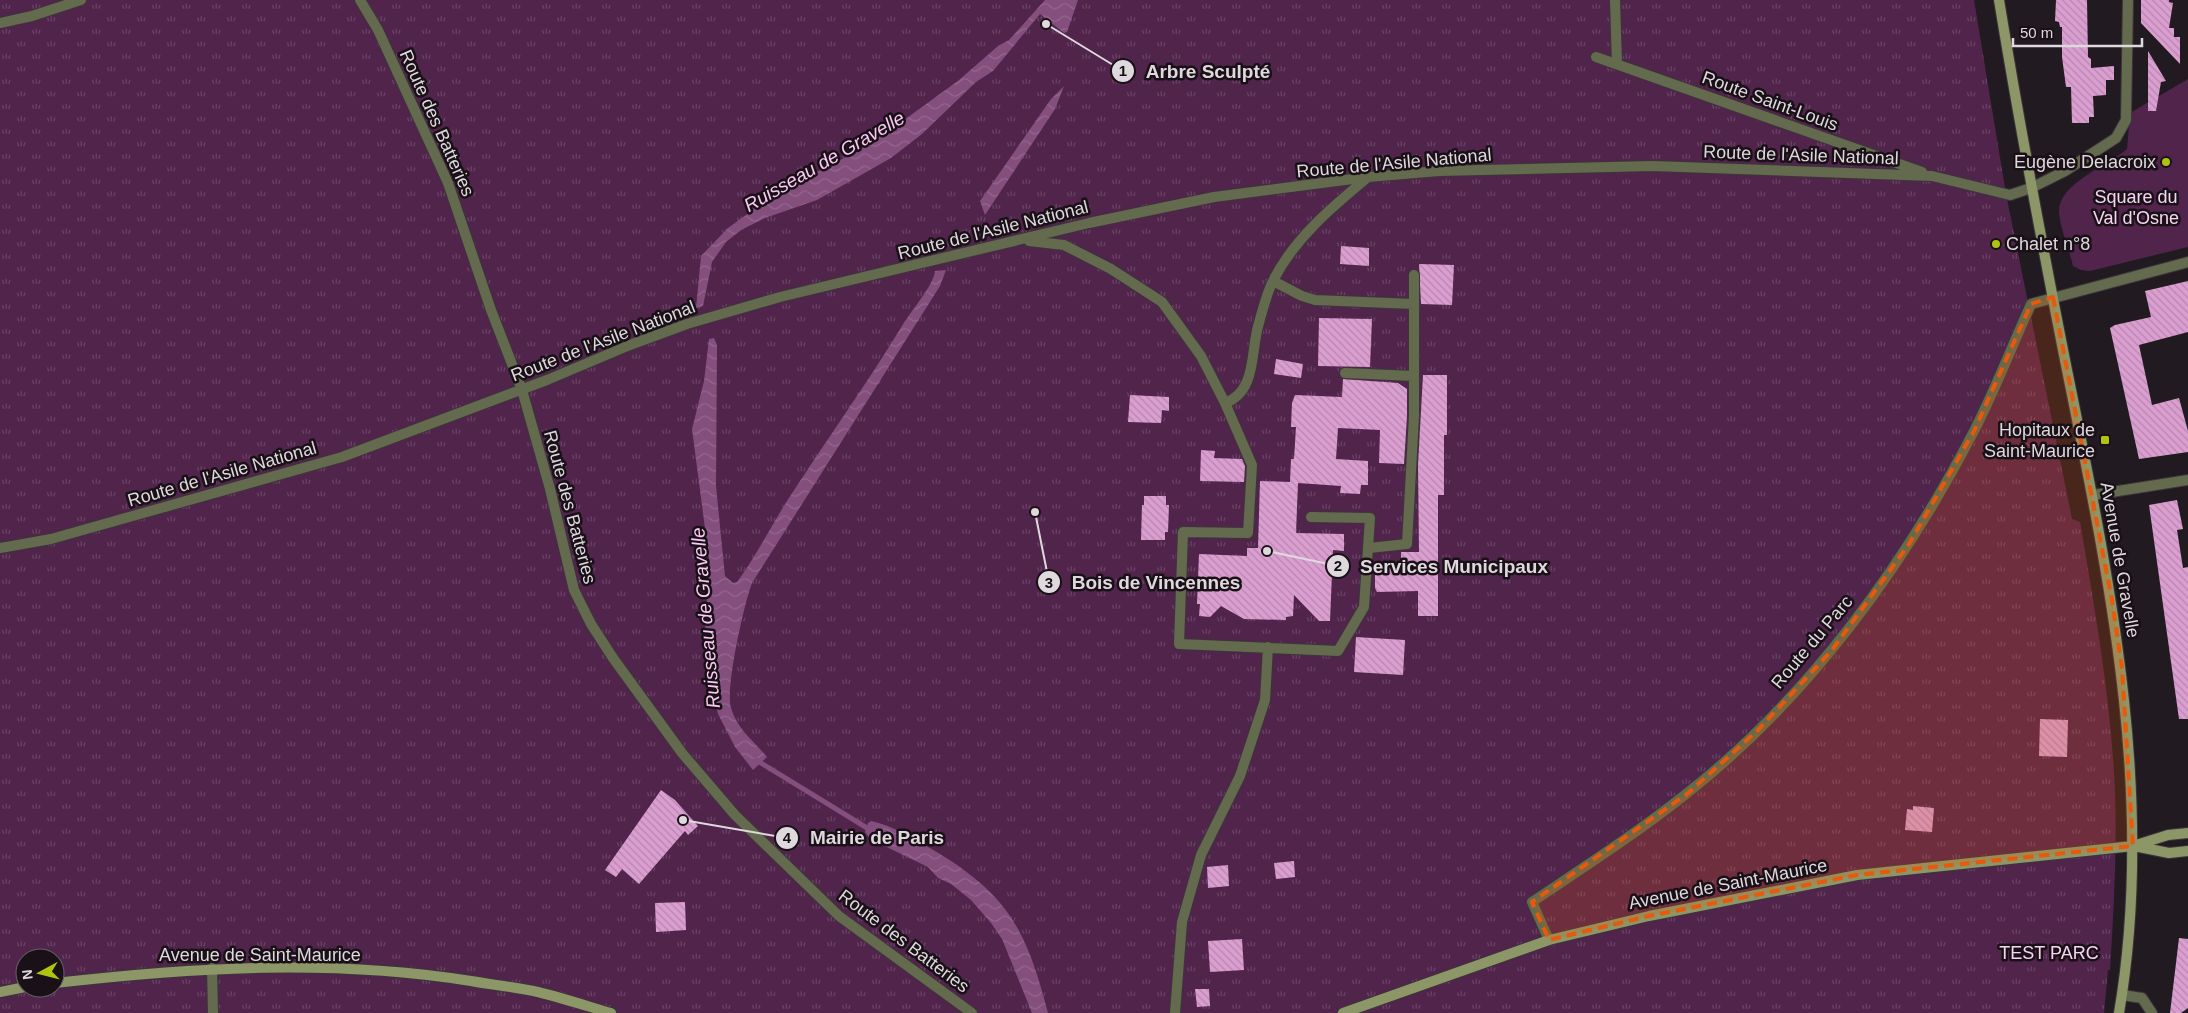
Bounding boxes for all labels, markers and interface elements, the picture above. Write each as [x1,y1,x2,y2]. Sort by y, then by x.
scale bar [2013,15,2142,47]
text: 50 m [2020,24,2053,41]
street label: Route des Batteries [396,47,478,199]
callout: Arbre Sculpté [1110,54,1280,88]
text: Arbre Sculpté [1146,61,1270,82]
text: 1 [1119,62,1127,79]
street label: Route Saint-Louis [1699,67,1841,135]
water label: Ruisseau de Gravelle [740,107,908,216]
street label: Route de l'Asile National [1703,142,1899,168]
street label: Route de l'Asile National [1296,145,1492,181]
place label: Eugène Delacroix [2014,152,2156,172]
marker: Eugène Delacroix [2160,156,2172,168]
park label: Square du Val d'Osne [2093,187,2179,228]
street label: Route de l'Asile National [896,197,1090,263]
place label: Chalet n°8 [2006,234,2090,254]
marker: Chalet n°8 [1990,238,2002,250]
street label: Route de l'Asile National [508,297,698,385]
place label: Hopitaux de Saint-Maurice [1984,420,2095,461]
street label: Route des Batteries [540,428,600,586]
marker: Hopitaux de Saint-Maurice [2099,434,2111,446]
street label: Route de l'Asile National [125,437,319,511]
street label: Avenue de Gravelle [2096,481,2144,639]
water label: Ruisseau de Gravelle [687,527,724,709]
callout: Services Municipaux [1325,549,1558,583]
text: Services Municipaux [1360,556,1548,577]
text: 2 [1334,557,1342,574]
callout: Bois de Vincennes [1037,565,1250,599]
text: Bois de Vincennes [1072,572,1240,593]
text: 3 [1045,574,1053,591]
street label: Route du Parc [1767,591,1857,693]
callout: Mairie de Paris [775,821,954,855]
text: Mairie de Paris [810,827,944,848]
text: 4 [783,829,792,846]
street label: Avenue de Saint-Maurice [1627,855,1829,913]
street label: Route des Batteries [835,885,973,997]
park label: TEST PARC [1999,943,2099,963]
street label: Avenue de Saint-Maurice [159,945,361,965]
north arrow [15,948,65,998]
text: N [19,969,36,981]

